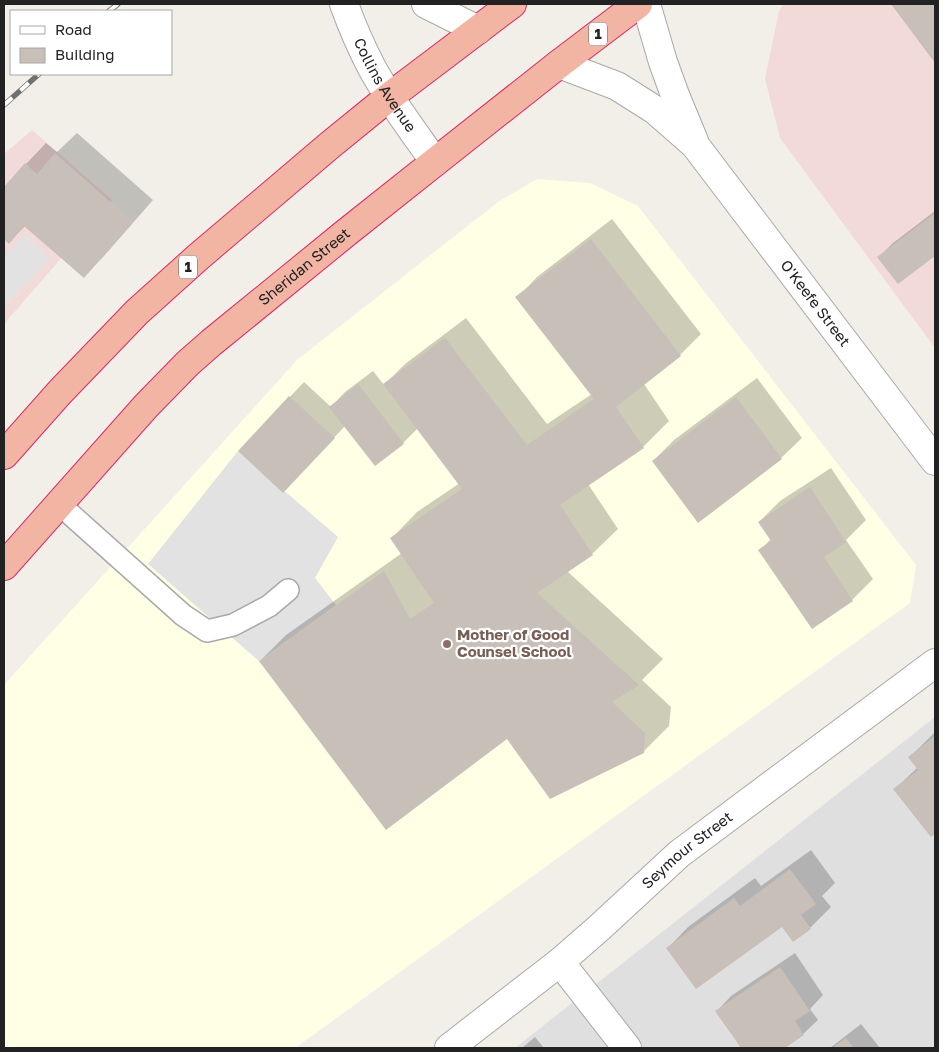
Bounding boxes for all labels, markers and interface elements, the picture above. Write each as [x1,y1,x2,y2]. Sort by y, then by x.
legend [10,10,172,75]
text: Road [55,20,92,38]
road number: 1 [589,22,607,46]
street label: Collins Avenue [351,35,421,135]
text: Building [55,45,115,63]
street label: Sheridan Street [254,223,353,309]
road number: 1 [179,256,197,278]
street label: O'Keefe Street [777,256,855,350]
place label: Mother of Good Counsel School [457,625,571,660]
marker: Mother of Good Counsel School [441,638,453,650]
street label: Seymour Street [638,807,736,892]

